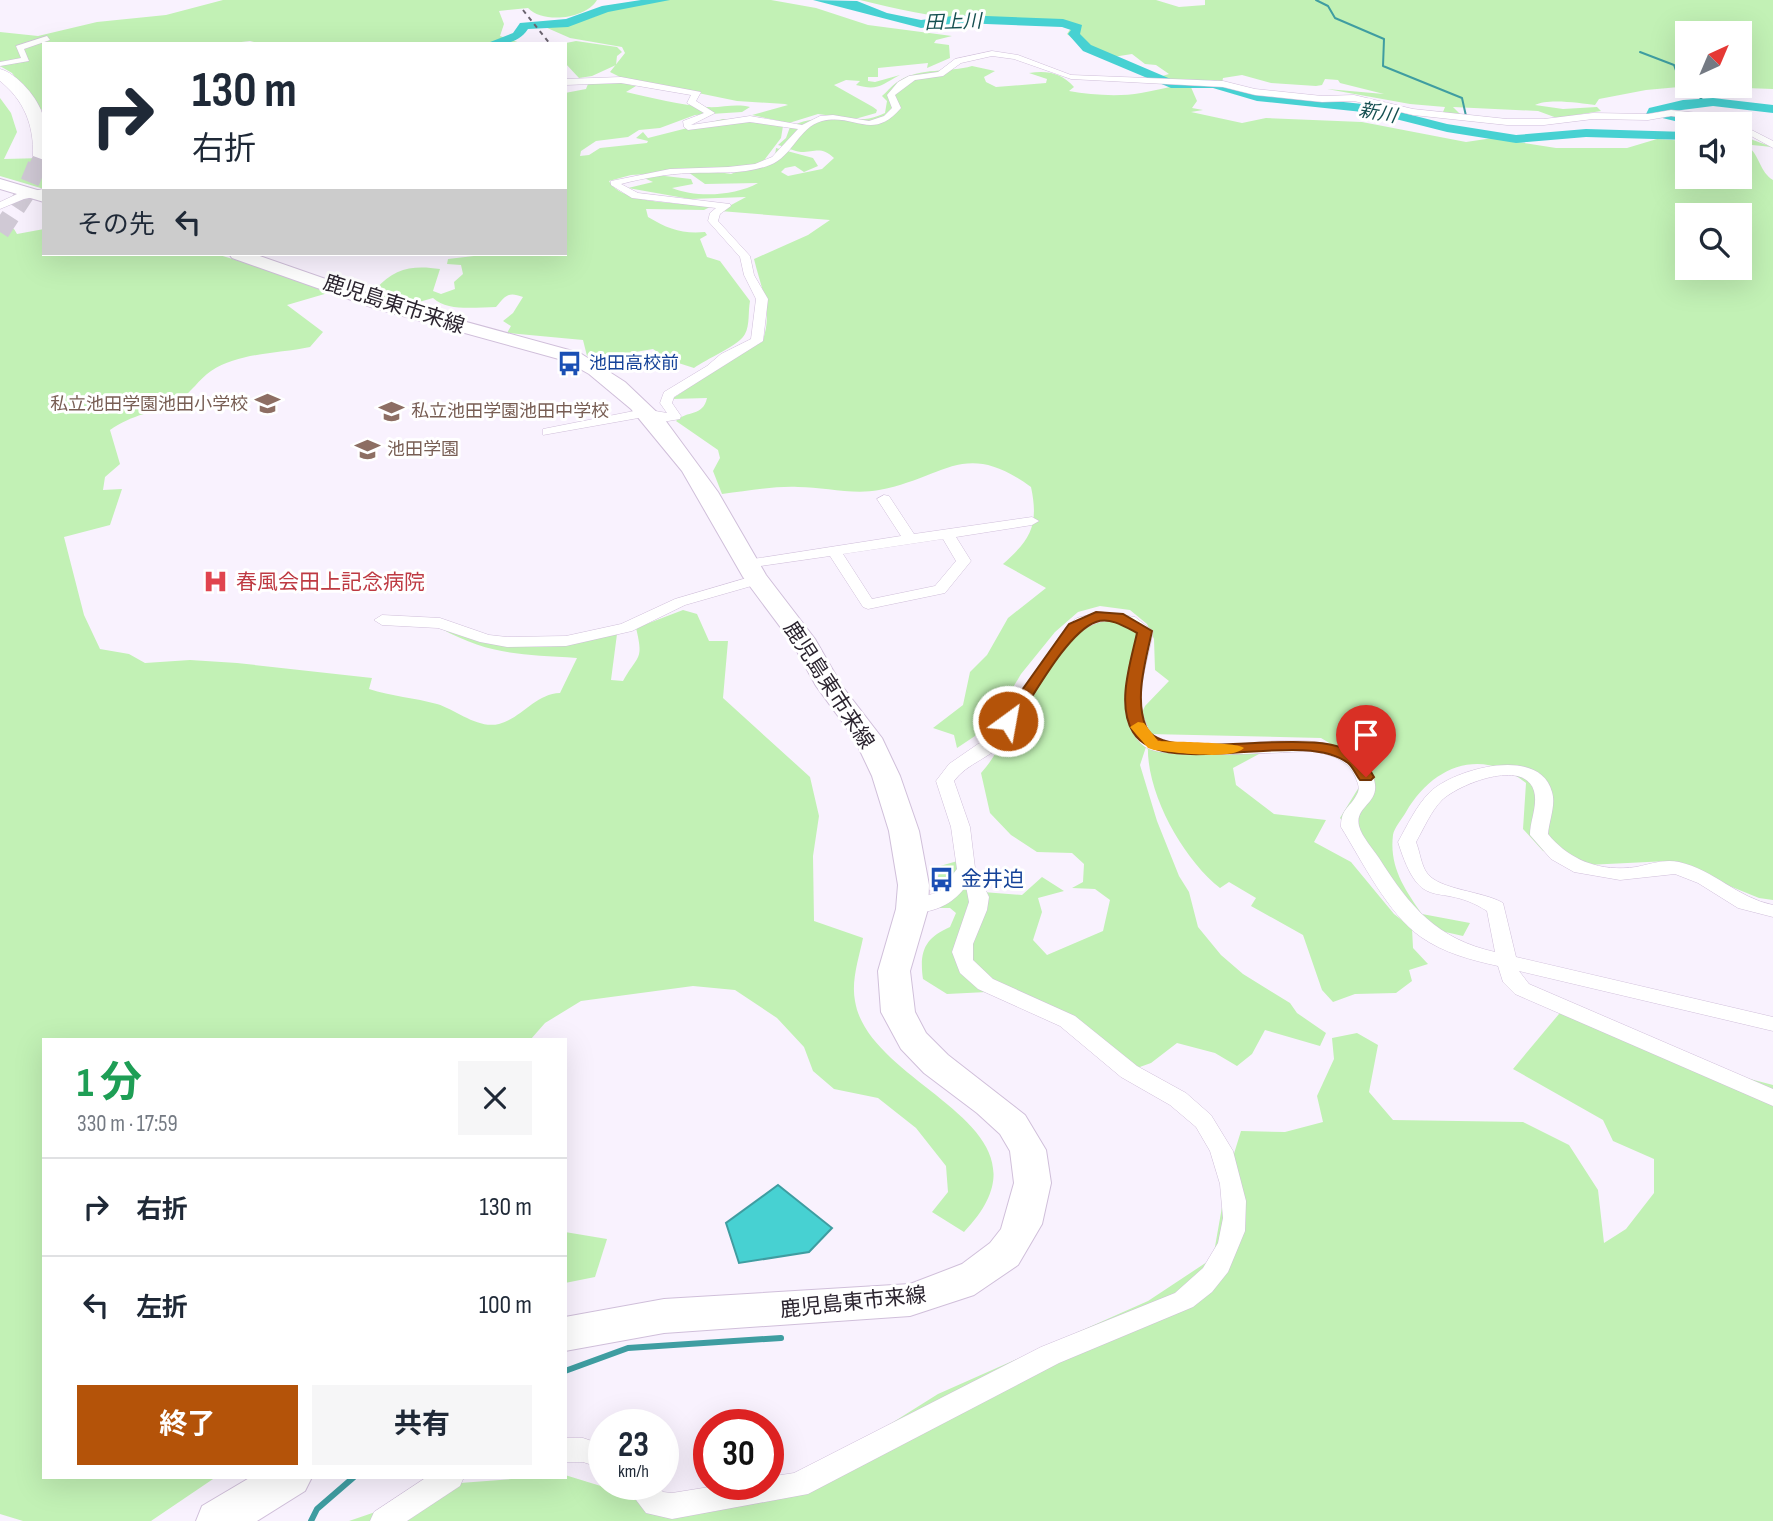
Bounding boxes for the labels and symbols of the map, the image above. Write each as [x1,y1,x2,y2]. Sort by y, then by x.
water label: 田上川 [924,10,984,35]
north arrow [1675,21,1752,98]
water label: 新川 [1357,99,1400,128]
street label: 鹿児島東市来線 [320,270,468,339]
bus stop icon: 池田高校前 [555,349,583,377]
place label: 池田高校前 [589,353,679,374]
school or university icon: 私立池田学園池田小学校 [254,390,282,418]
place label: 私立池田学園池田小学校 [50,394,248,415]
school or university icon: 私立池田学園池田中学校 [377,397,405,425]
place label: 私立池田学園池田中学校 [411,401,609,422]
school or university icon: 池田学園 [353,435,381,463]
place label: 池田学園 [387,439,459,460]
hospital icon: 春風会田上記念病院 [202,568,230,596]
place label: 春風会田上記念病院 [236,570,425,595]
street label: 鹿児島東市来線 [778,617,879,754]
position arrow [971,684,1045,758]
pin [1336,705,1396,777]
bus stop icon: 金井迫 [927,865,955,893]
place label: 金井迫 [961,867,1024,892]
street label: 鹿児島東市来線 [779,1282,927,1323]
speed limit sign: 30 [693,1409,784,1500]

